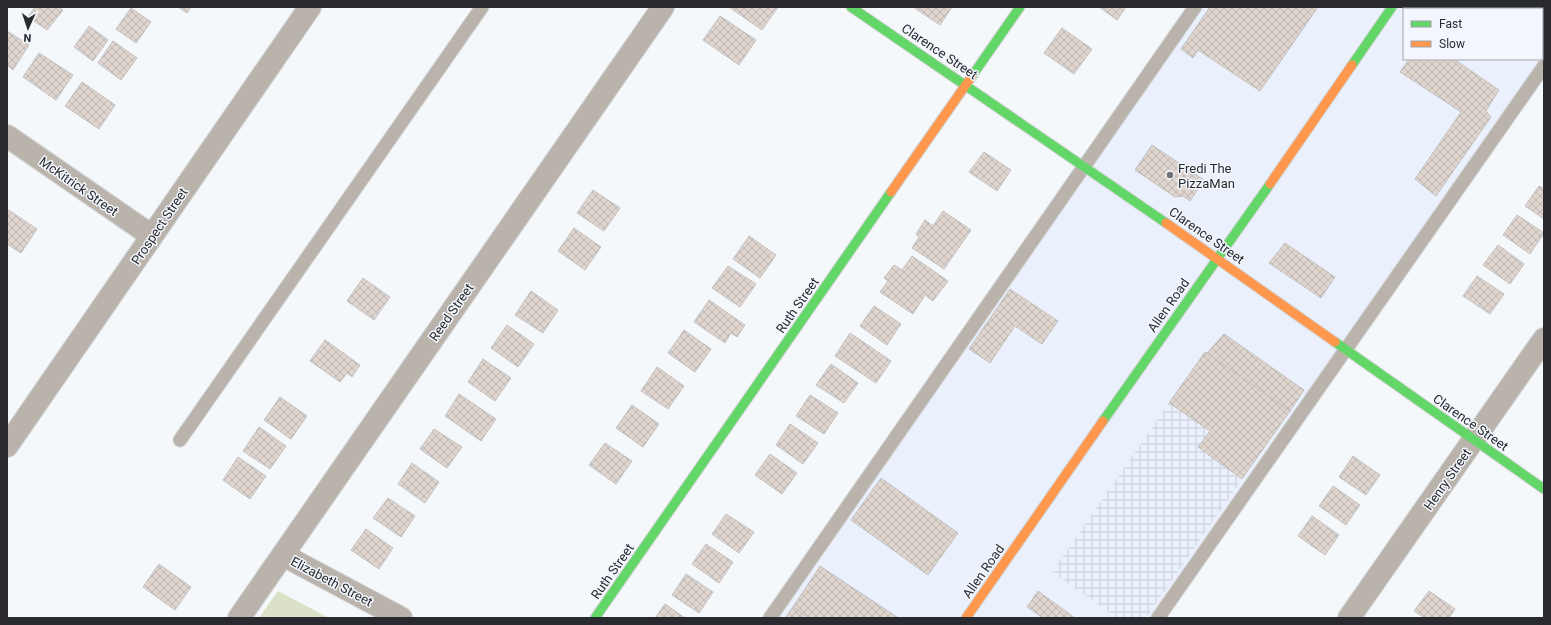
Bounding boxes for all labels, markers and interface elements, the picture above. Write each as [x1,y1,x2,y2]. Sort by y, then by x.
north arrow [8,8,48,48]
legend [1403,8,1543,60]
text: Fast [1439,17,1462,31]
street label: Clarence Street [899,21,981,82]
text: N [23,31,32,44]
text: Slow [1439,37,1465,51]
street label: McKitrick Street [37,154,121,219]
place label: Fredi The PizzaMan [1178,161,1235,191]
marker: Fredi The PizzaMan [1165,170,1175,180]
street label: Prospect Street [128,185,191,268]
street label: Clarence Street [1166,204,1247,267]
street label: Ruth Street [773,275,822,336]
street label: Allen Road [1145,276,1192,335]
street label: Reed Street [426,281,477,344]
street label: Clarence Street [1430,391,1511,454]
street label: Henry Street [1421,446,1474,513]
street label: Ruth Street [588,541,637,602]
street label: Allen Road [960,542,1007,601]
street label: Elizabeth Street [288,554,375,609]

